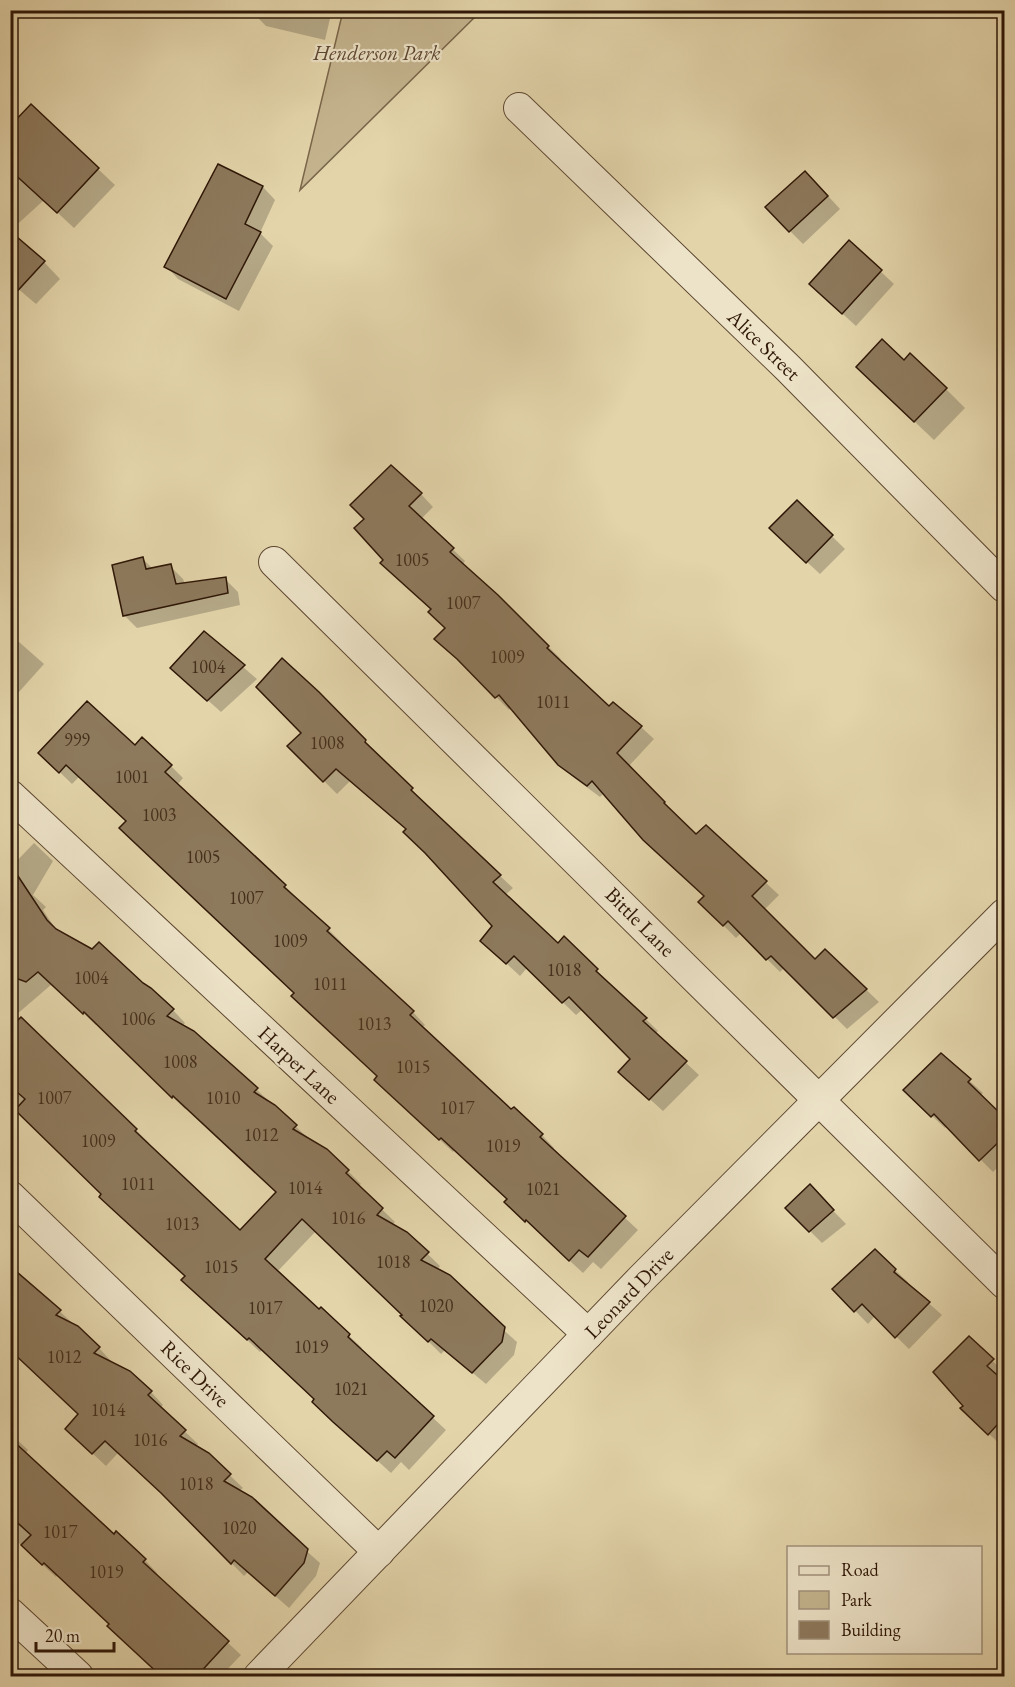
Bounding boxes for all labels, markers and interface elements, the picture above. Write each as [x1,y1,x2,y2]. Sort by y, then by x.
park label: Henderson Park [312,39,441,66]
street label: Alice Street [721,302,807,386]
house number: 1005 [395,548,429,571]
house number: 1007 [446,591,481,614]
house number: 1009 [490,645,525,668]
house number: 1004 [191,655,226,678]
house number: 1011 [536,690,570,713]
house number: 999 [64,728,90,751]
house number: 1008 [310,731,344,754]
house number: 1001 [115,765,149,788]
house number: 1003 [142,803,176,826]
house number: 1005 [186,845,220,868]
street label: Bittle Lane [600,881,681,962]
house number: 1007 [229,886,264,909]
house number: 1009 [273,929,308,952]
house number: 1018 [547,958,581,981]
house number: 1004 [74,966,109,989]
house number: 1011 [313,972,347,995]
house number: 1006 [121,1007,156,1030]
house number: 1013 [357,1012,391,1035]
street label: Harper Lane [253,1020,346,1110]
house number: 1008 [163,1050,197,1073]
house number: 1015 [396,1055,430,1078]
house number: 1007 [37,1086,72,1109]
house number: 1010 [206,1086,241,1109]
house number: 1017 [440,1096,475,1119]
house number: 1012 [244,1123,279,1146]
house number: 1009 [81,1129,116,1152]
house number: 1019 [486,1134,521,1157]
house number: 1011 [121,1172,155,1195]
house number: 1014 [288,1176,323,1199]
house number: 1021 [526,1177,560,1200]
house number: 1016 [331,1206,366,1229]
house number: 1013 [165,1212,199,1235]
street label: Leonard Drive [578,1241,679,1344]
house number: 1018 [376,1250,410,1273]
house number: 1015 [204,1255,238,1278]
house number: 1020 [419,1294,454,1317]
house number: 1017 [248,1296,283,1319]
street label: Rice Drive [155,1334,235,1413]
house number: 1019 [294,1335,329,1358]
house number: 1012 [47,1345,82,1368]
house number: 1021 [334,1377,368,1400]
house number: 1014 [91,1398,126,1421]
house number: 1016 [133,1428,168,1451]
house number: 1018 [179,1472,213,1495]
house number: 1020 [222,1516,257,1539]
house number: 1017 [43,1520,78,1543]
legend [787,1546,982,1654]
text: Road [841,1558,880,1581]
house number: 1019 [89,1560,124,1583]
text: Park [841,1588,872,1611]
scale bar [36,1615,114,1653]
text: Building [841,1618,901,1641]
text: 20 m [45,1624,80,1647]

